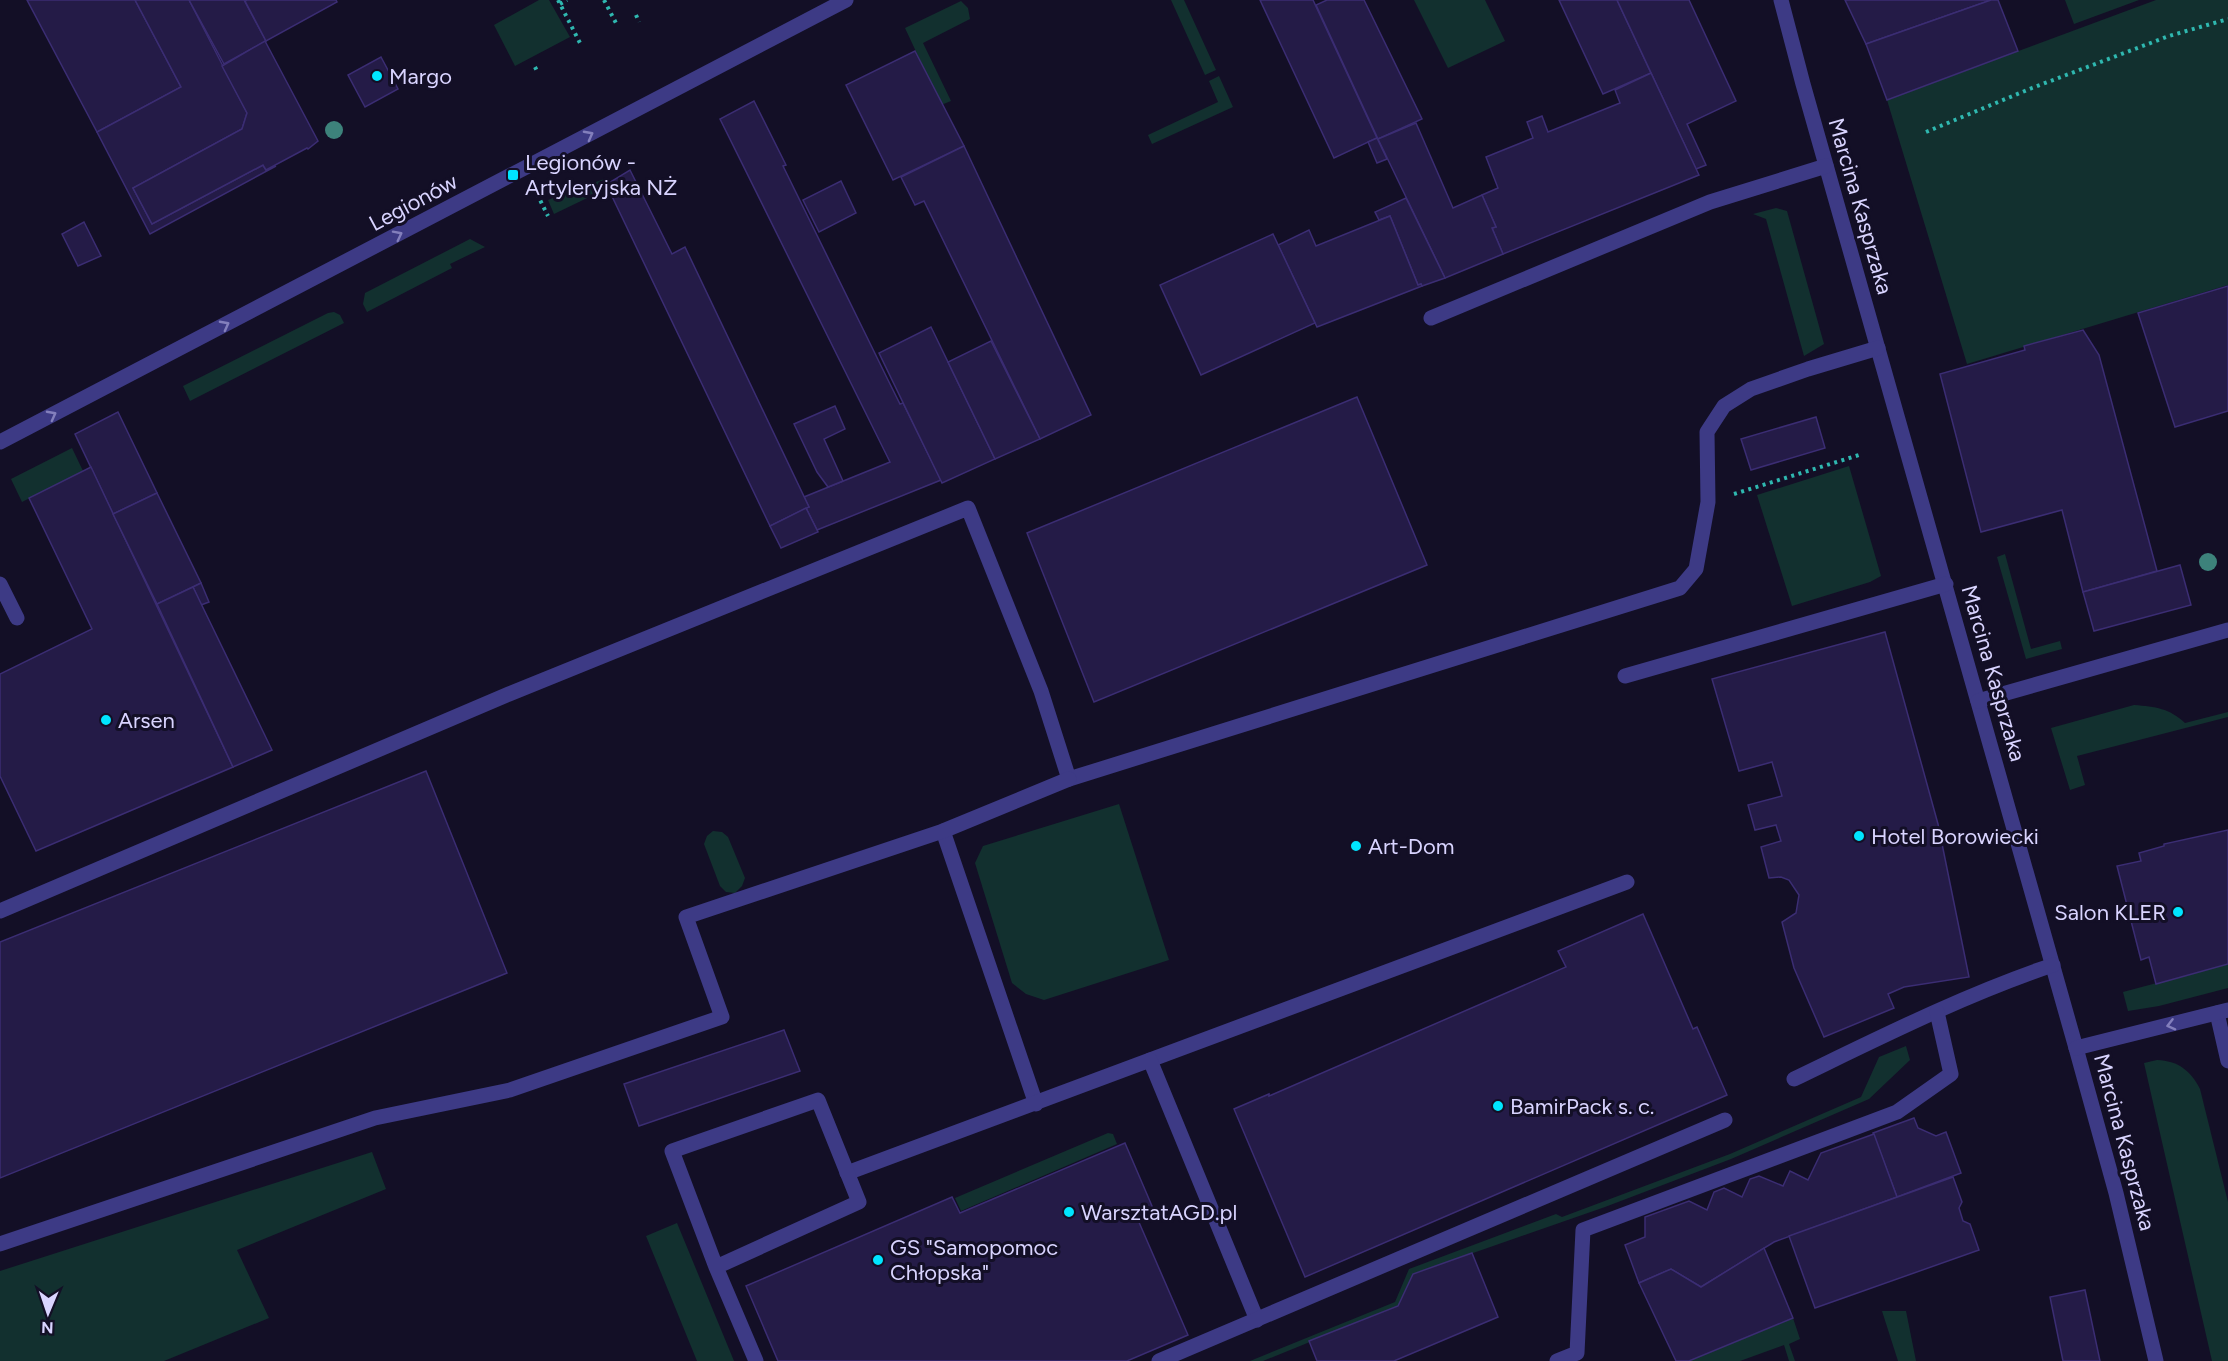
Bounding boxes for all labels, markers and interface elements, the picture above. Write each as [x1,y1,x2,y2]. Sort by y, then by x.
place label: Margo [389,63,452,90]
marker: Margo [370,69,384,83]
street label: Marcina Kasprzaka [1822,115,1899,297]
one-way arrow [583,131,593,142]
place label: Legionów - Artyleryjska NŻ [525,149,677,201]
street label: Legionów [364,168,463,237]
marker: Legionów - Artyleryjska NŻ [506,168,520,182]
one-way arrow [392,231,402,242]
one-way arrow [219,321,229,332]
one-way arrow [46,411,56,422]
street label: Marcina Kasprzaka [1955,582,2032,764]
place label: Arsen [118,707,175,734]
marker: Arsen [99,713,113,727]
place label: Hotel Borowiecki [1871,823,2039,850]
marker: Hotel Borowiecki [1852,829,1866,843]
place label: Art-Dom [1368,833,1454,860]
marker: Art-Dom [1349,839,1363,853]
place label: Salon KLER [2054,899,2166,926]
marker: Salon KLER [2171,905,2185,919]
one-way arrow [2167,1017,2177,1030]
street label: Marcina Kasprzaka [2088,1051,2161,1234]
place label: BamirPack s. c. [1510,1093,1654,1120]
marker: BamirPack s. c. [1491,1099,1505,1113]
place label: WarsztatAGD.pl [1081,1199,1237,1226]
marker: WarsztatAGD.pl [1062,1205,1076,1219]
place label: GS "Samopomoc Chłopska" [890,1234,1058,1286]
marker: GS "Samopomoc Chłopska" [871,1253,885,1267]
north arrow [18,1283,78,1343]
text: N [41,1318,54,1337]

